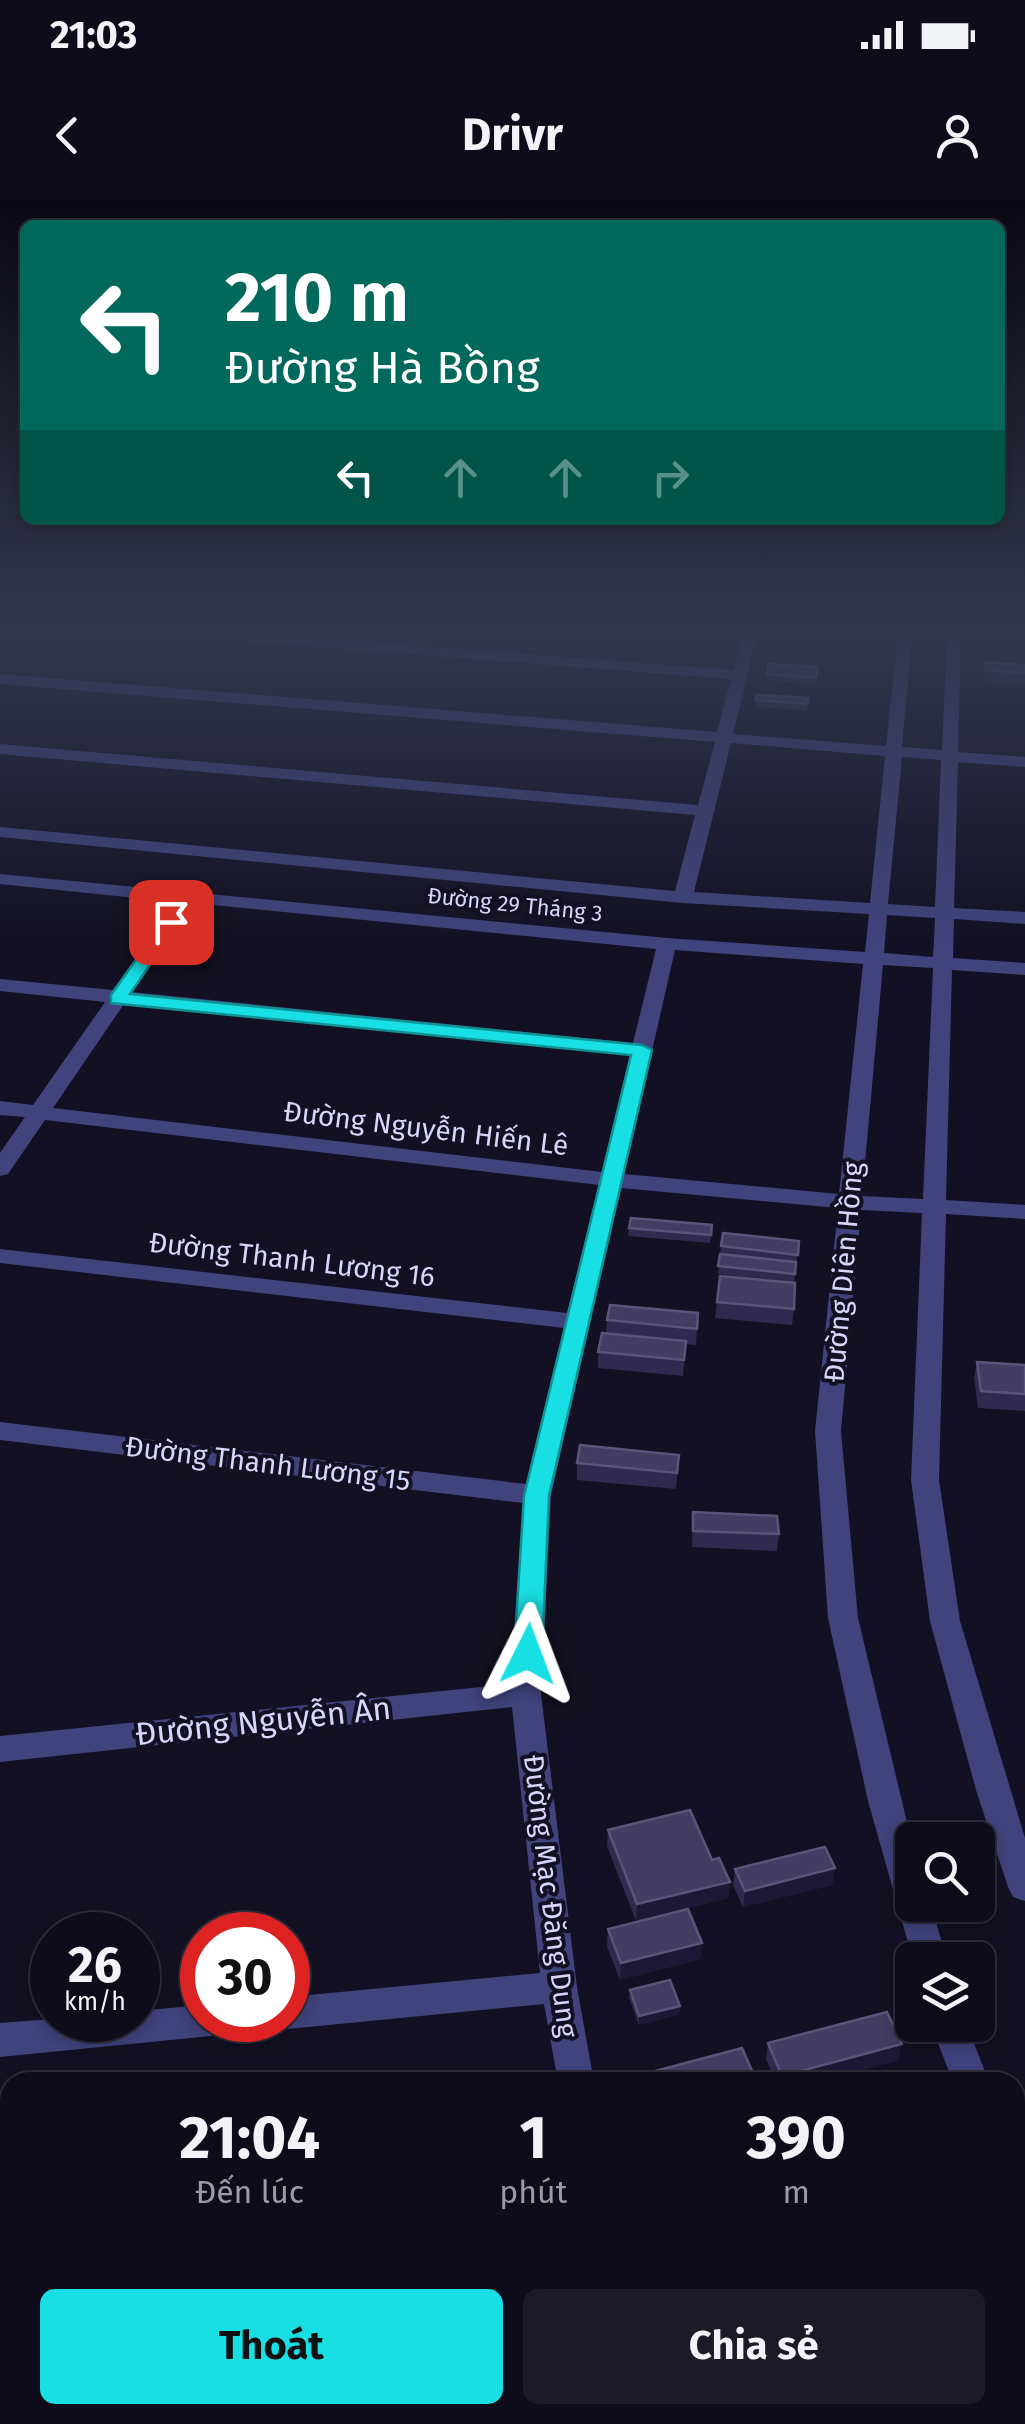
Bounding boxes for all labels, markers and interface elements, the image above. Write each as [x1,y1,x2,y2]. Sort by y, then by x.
text: 21:03 [50,12,137,58]
icon: back [40,108,95,163]
text: Drivr [462,108,563,162]
icon: person [930,108,985,163]
text: 210 m [225,256,409,340]
icon: left [60,260,190,390]
text: Đường Hà Bồng [225,341,540,395]
icon: left [328,450,383,505]
icon: ahead [433,450,488,505]
icon: ahead [538,450,593,505]
icon: right [643,450,698,505]
pin [129,880,214,965]
street label: Đường 29 Tháng 3 [426,882,604,927]
icon: arrive [144,895,199,950]
street label: Đường Nguyễn Hiến Lê [282,1095,570,1162]
street label: Đường Diên Hồng [817,1160,870,1384]
street label: Đường Thanh Lương 16 [147,1226,437,1293]
street label: Đường Thanh Lương 15 [123,1430,412,1497]
position arrow [476,1602,580,1706]
street label: Đường Nguyễn Ân [133,1689,393,1753]
street label: Đường Mạc Đăng Dung [517,1753,584,2040]
map controls [895,1822,995,2042]
button: search [895,1822,995,1922]
speed limit sign: 30 [180,1912,310,2042]
text: 26 [68,1935,122,1995]
button: layers [895,1942,995,2042]
text: km/h [64,1987,126,2017]
text: 21:04 [179,2102,320,2174]
text: 1 [519,2102,547,2174]
text: 390 [747,2102,846,2174]
text: Đến lúc [195,2173,304,2211]
text: phút [499,2173,567,2211]
text: m [782,2173,810,2211]
button: Thoát [40,2289,503,2404]
button: Chia sẻ [523,2289,985,2404]

